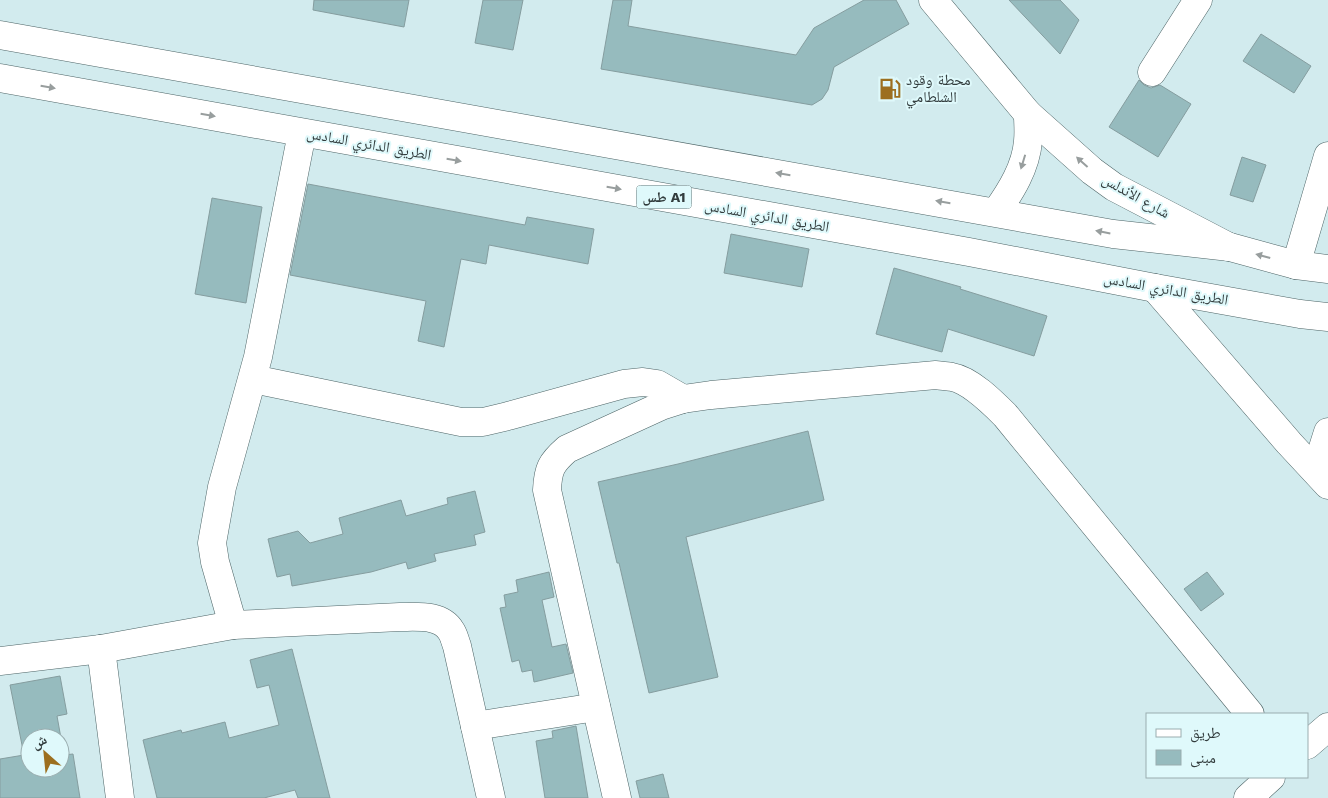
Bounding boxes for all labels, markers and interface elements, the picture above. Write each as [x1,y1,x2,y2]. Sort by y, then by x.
place label: محطة وقود الشلطامي [906,71,971,109]
fuel station icon: محطة وقود الشلطامي [877,76,903,102]
one-way arrow [40,83,56,91]
one-way arrow [200,112,216,120]
street label: الطريق الدائري السادس [305,124,433,167]
one-way arrow [1018,155,1026,170]
one-way arrow [446,156,462,164]
one-way arrow [1075,157,1088,168]
one-way arrow [775,170,791,178]
street label: شارع الأندلس [1099,170,1173,223]
one-way arrow [606,185,622,193]
road number: طس A1 [636,186,692,208]
street label: الطريق الدائري السادس [703,196,831,239]
one-way arrow [935,198,951,206]
one-way arrow [1094,227,1110,235]
one-way arrow [1256,252,1271,260]
street label: الطريق الدائري السادس [1102,269,1230,312]
legend [1146,713,1308,778]
text: طريق [1190,724,1221,743]
north arrow [20,728,70,778]
text: ش [29,731,50,753]
text: مبنى [1190,749,1216,768]

